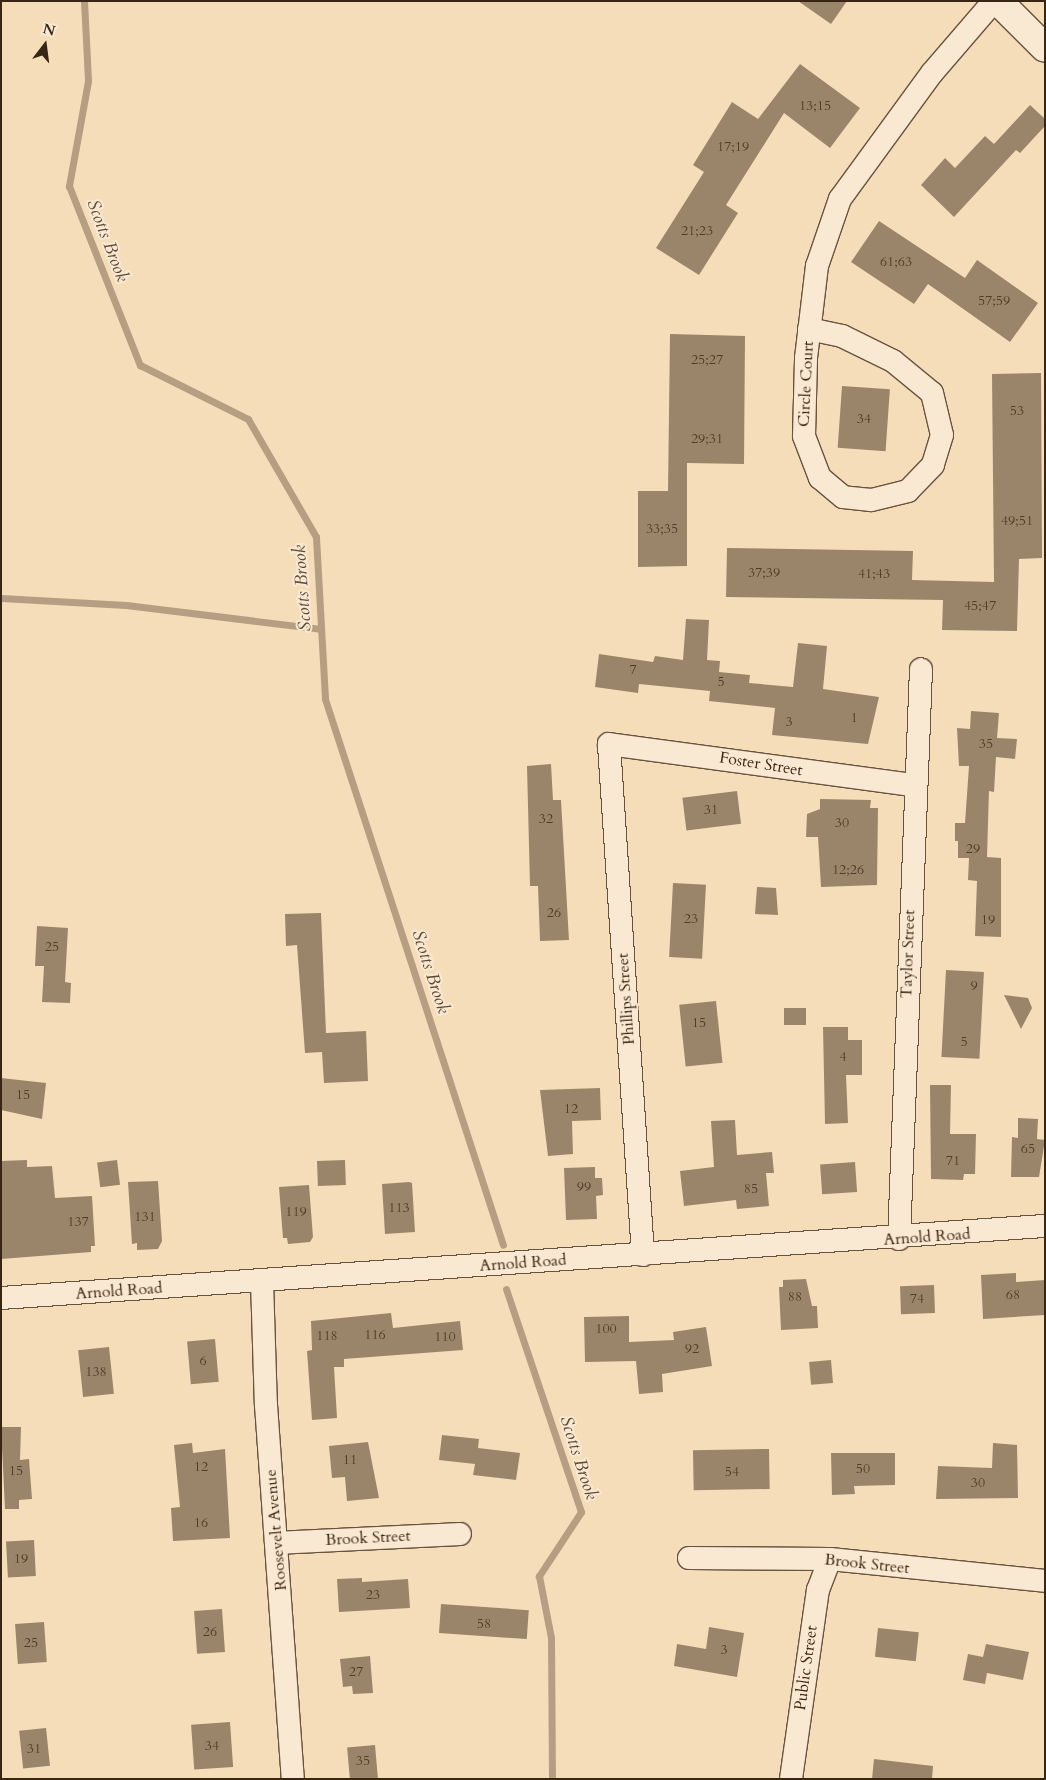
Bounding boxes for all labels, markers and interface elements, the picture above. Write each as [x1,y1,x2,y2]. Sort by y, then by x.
text: N [41,19,57,41]
north arrow [20,20,70,70]
house number: 13;15 [799,98,831,114]
house number: 17;19 [717,139,749,155]
water label: Scotts Brook [81,197,133,285]
house number: 21;23 [681,223,713,239]
house number: 61;63 [880,254,912,270]
house number: 57;59 [978,293,1010,309]
street label: Circle Court [794,341,818,427]
house number: 25;27 [691,352,723,368]
house number: 53 [1010,403,1024,419]
house number: 34 [857,411,871,427]
house number: 29;31 [691,431,723,447]
house number: 49;51 [1001,513,1033,529]
house number: 33;35 [646,521,678,537]
water label: Scotts Brook [289,544,317,632]
house number: 37;39 [748,565,780,581]
house number: 41;43 [858,566,890,582]
house number: 45;47 [964,598,996,614]
house number: 7 [629,662,637,678]
house number: 5 [717,674,725,690]
house number: 1 [850,710,858,726]
house number: 3 [785,714,793,730]
house number: 35 [979,736,993,752]
street label: Foster Street [718,748,804,780]
house number: 31 [704,802,718,818]
house number: 32 [539,811,553,827]
house number: 30 [835,815,849,831]
house number: 29 [966,841,980,857]
house number: 12;26 [832,862,864,878]
house number: 26 [547,905,561,921]
street label: Taylor Street [897,909,919,999]
house number: 23 [684,911,698,927]
house number: 19 [981,912,995,928]
water label: Scotts Brook [406,927,454,1017]
house number: 25 [45,939,59,955]
street label: Phillips Street [613,952,639,1046]
house number: 9 [970,978,978,994]
house number: 15 [692,1015,706,1031]
house number: 5 [960,1034,968,1050]
house number: 4 [839,1049,847,1065]
house number: 15 [16,1087,30,1103]
house number: 12 [564,1101,578,1117]
house number: 65 [1021,1141,1035,1157]
house number: 71 [946,1153,960,1169]
house number: 99 [577,1179,591,1195]
house number: 85 [744,1181,758,1197]
house number: 113 [388,1200,410,1216]
house number: 119 [285,1204,307,1220]
house number: 131 [134,1209,156,1225]
house number: 137 [67,1214,89,1230]
street label: Arnold Road [883,1224,971,1250]
street label: Arnold Road [479,1250,567,1276]
street label: Arnold Road [75,1278,163,1304]
house number: 68 [1006,1287,1020,1303]
house number: 88 [788,1289,802,1305]
house number: 74 [910,1291,924,1307]
house number: 100 [595,1321,617,1337]
house number: 116 [364,1327,386,1343]
house number: 118 [316,1328,338,1344]
house number: 110 [434,1329,456,1345]
house number: 92 [685,1341,699,1357]
house number: 6 [199,1353,207,1369]
house number: 138 [85,1364,107,1380]
water label: Scotts Brook [554,1413,602,1503]
house number: 11 [343,1452,357,1468]
house number: 12 [194,1459,208,1475]
house number: 50 [856,1461,870,1477]
house number: 15 [9,1463,23,1479]
house number: 54 [725,1464,739,1480]
street label: Roosevelt Avenue [261,1469,291,1591]
house number: 30 [971,1475,985,1491]
house number: 16 [194,1515,208,1531]
street label: Brook Street [325,1526,411,1550]
street label: Brook Street [824,1550,910,1578]
house number: 19 [14,1551,28,1567]
house number: 23 [366,1587,380,1603]
house number: 58 [477,1616,491,1632]
house number: 26 [203,1624,217,1640]
street label: Public Street [791,1624,821,1712]
house number: 25 [24,1635,38,1651]
house number: 3 [720,1642,728,1658]
house number: 27 [349,1664,363,1680]
house number: 34 [205,1738,219,1754]
house number: 31 [27,1741,41,1757]
house number: 35 [356,1753,370,1769]

